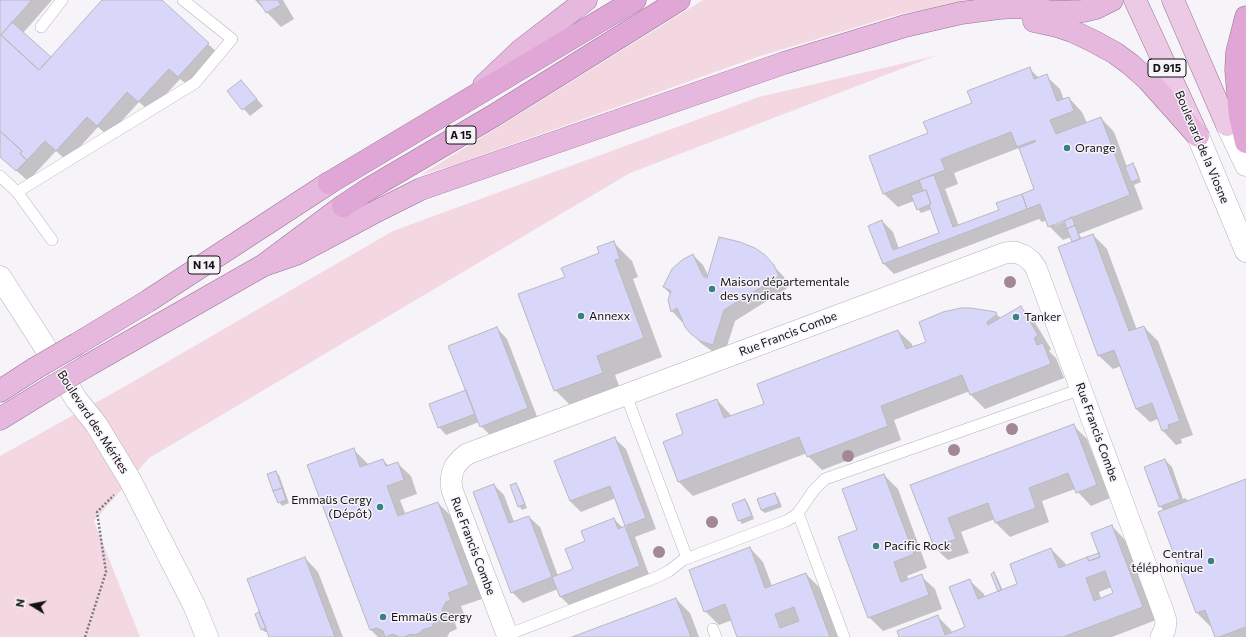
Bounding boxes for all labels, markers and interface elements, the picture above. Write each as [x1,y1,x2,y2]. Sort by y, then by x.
road number: D 915 [1148,59,1186,77]
street label: Boulevard de la Viosne [1172,88,1232,206]
road number: A 15 [446,126,476,144]
place label: Orange [1075,141,1115,155]
marker: Orange [1062,143,1072,153]
road number: N 14 [188,256,220,274]
place label: Maison départementale des syndicats [720,275,849,303]
marker: Maison départementale des syndicats [707,284,717,294]
place label: Annexx [589,309,630,323]
street label: Rue Francis Combe [737,309,839,359]
place label: Tanker [1024,310,1061,324]
marker: Annexx [576,311,586,321]
marker: Tanker [1011,312,1021,322]
street label: Boulevard des Mérites [54,368,132,476]
street label: Rue Francis Combe [1072,381,1122,483]
place label: Emmaüs Cergy (Dépôt) [291,493,372,521]
street label: Rue Francis Combe [448,495,498,597]
marker: Emmaüs Cergy (Dépôt) [375,502,385,512]
place label: Pacific Rock [884,539,950,553]
marker: Pacific Rock [871,541,881,551]
place label: Central téléphonique [1131,547,1203,575]
marker: Central téléphonique [1206,556,1216,566]
north arrow [12,585,52,625]
text: N [13,598,27,608]
place label: Emmaüs Cergy [391,610,472,624]
marker: Emmaüs Cergy [378,612,388,622]

